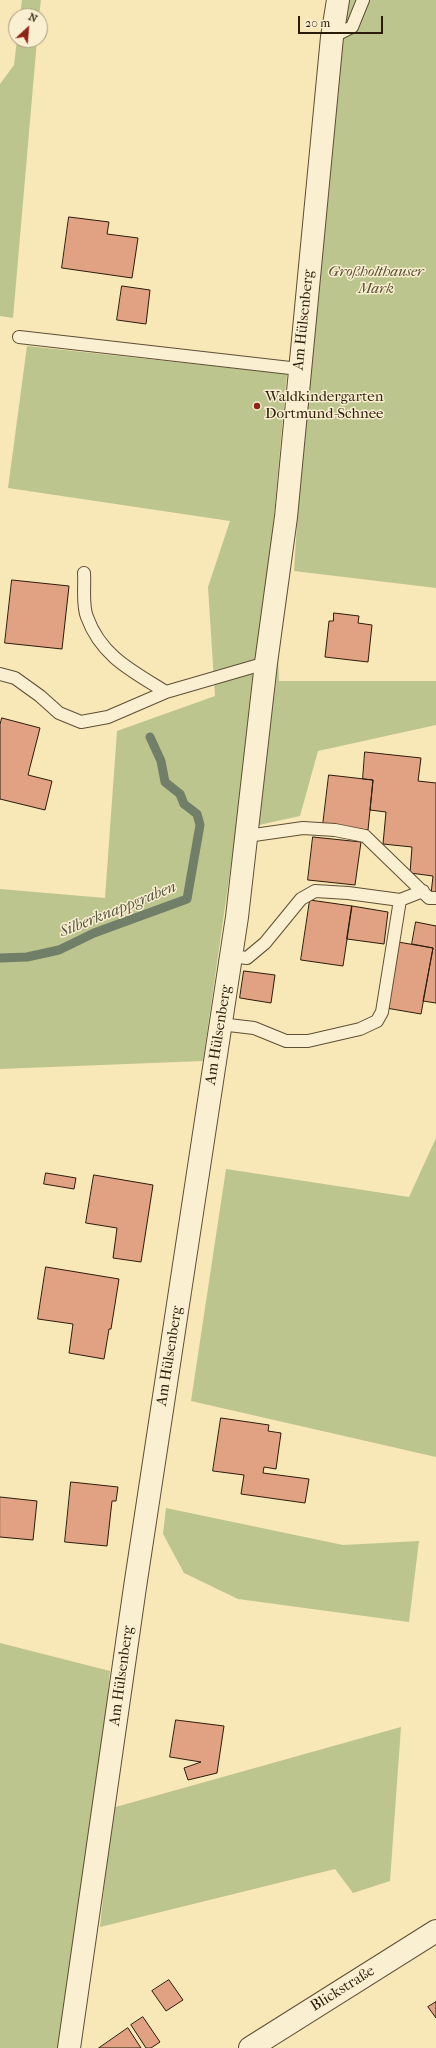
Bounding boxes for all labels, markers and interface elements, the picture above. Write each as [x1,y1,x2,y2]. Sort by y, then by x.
north arrow [8,8,48,48]
scale bar [300,8,385,34]
text: N [26,10,40,25]
text: 20 m [305,16,330,30]
park label: Großholthauser Mark [328,263,424,298]
street label: Am Hülsenberg [290,269,318,371]
place label: Waldkindergarten Dortmund-Schnee [265,388,383,423]
marker: Waldkindergarten Dortmund-Schnee [252,401,262,411]
water label: Silberknappgraben [57,878,179,942]
street label: Am Hülsenberg [202,984,236,1086]
street label: Am Hülsenberg [153,1305,187,1407]
street label: Am Hülsenberg [106,1625,138,1727]
street label: Blickstraße [308,1962,378,2016]

